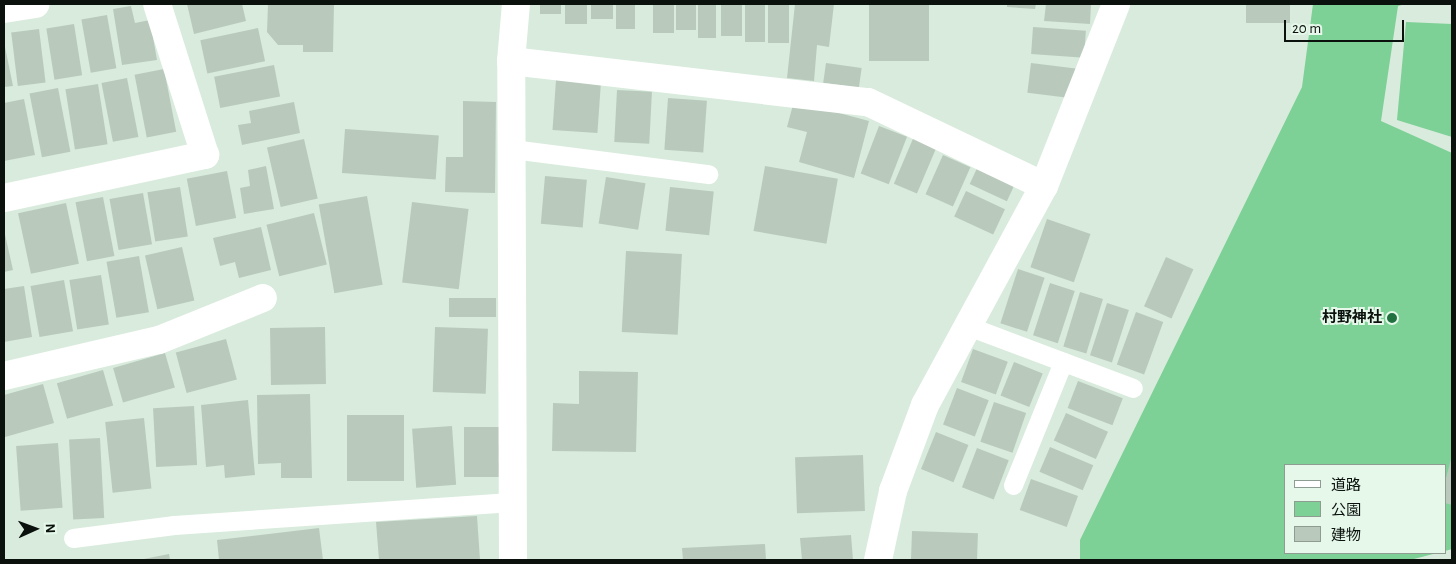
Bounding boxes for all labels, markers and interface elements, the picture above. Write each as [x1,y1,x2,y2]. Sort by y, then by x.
scale bar [1286,10,1406,42]
text: 20 m [1292,21,1321,36]
place label: 村野神社 [1322,309,1382,327]
marker: 村野神社 [1386,312,1398,324]
legend [1284,464,1446,554]
text: 道路 [1331,478,1361,493]
text: 公園 [1331,503,1361,518]
north arrow [10,504,60,554]
text: N [43,523,57,534]
text: 建物 [1331,528,1361,543]

